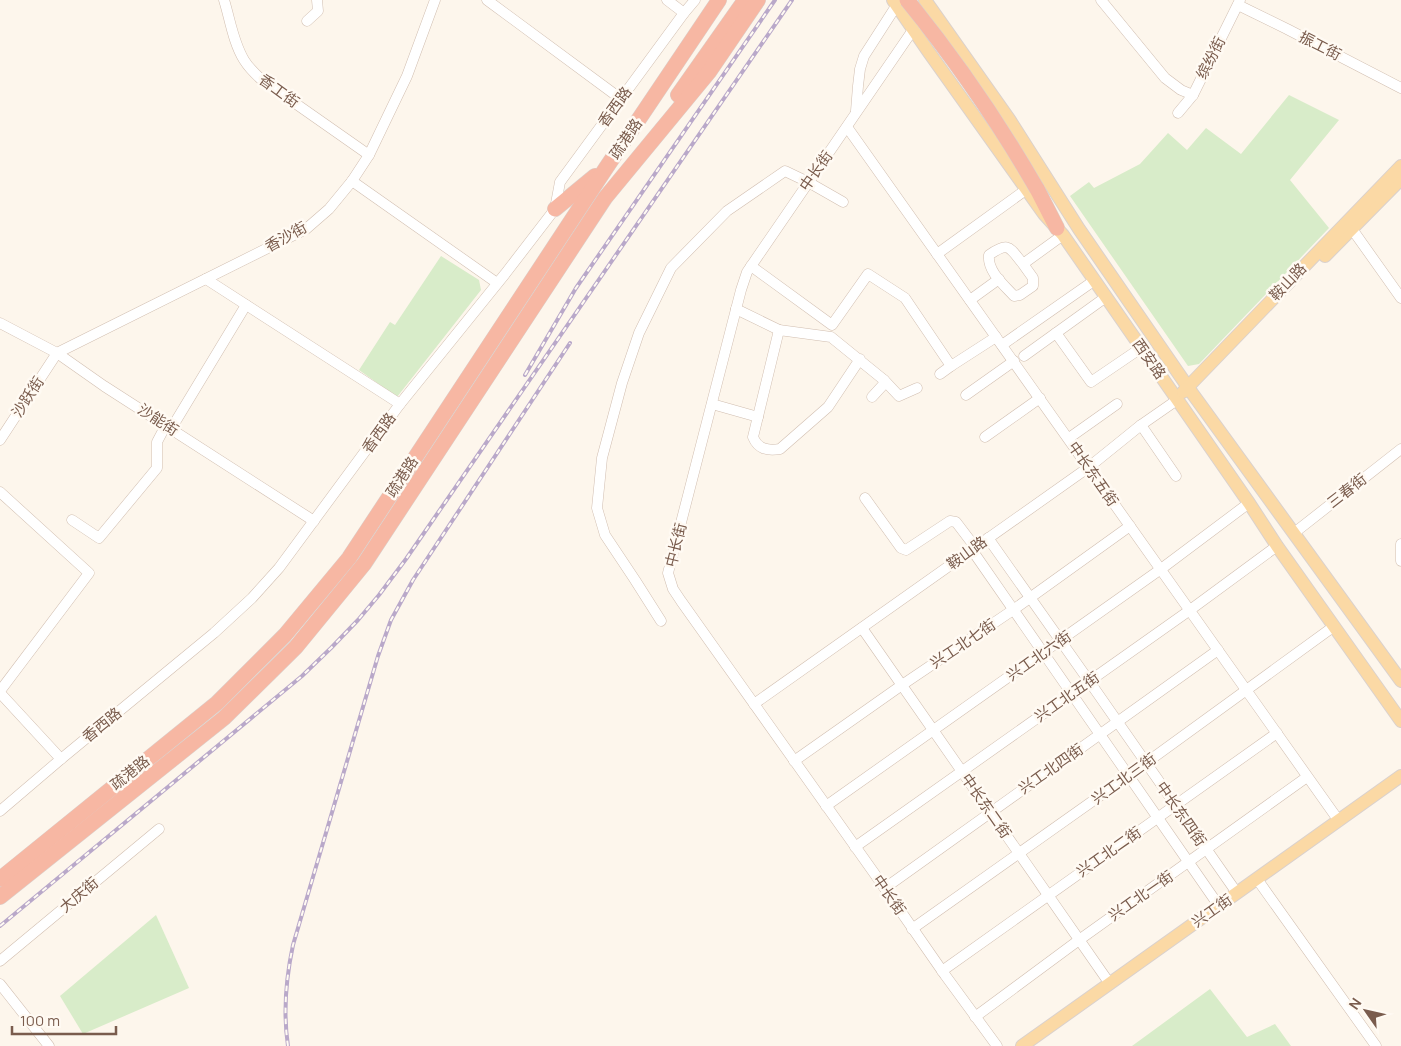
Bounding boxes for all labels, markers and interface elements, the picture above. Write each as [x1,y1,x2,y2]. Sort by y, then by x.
street label: 振工街 [1295,26,1345,65]
street label: 缤纷街 [1191,33,1230,83]
street label: 香工街 [255,69,304,112]
street label: 香西路 [593,82,636,131]
street label: 疏港路 [604,114,647,163]
street label: 中长街 [794,146,837,195]
street label: 香沙街 [261,216,311,257]
street label: 鞍山路 [1264,258,1311,305]
street label: 西安路 [1128,334,1171,383]
street label: 沙跃街 [7,372,49,421]
street label: 沙能街 [134,399,183,441]
street label: 香西路 [357,408,400,457]
street label: 中长东五街 [1063,437,1124,510]
street label: 疏港路 [381,452,423,501]
street label: 三春街 [1322,468,1371,513]
street label: 中长街 [660,520,691,569]
street label: 鞍山路 [942,531,991,574]
street label: 兴工北七街 [926,614,1000,673]
street label: 兴工北六街 [1002,625,1075,686]
street label: 兴工北五街 [1030,666,1103,727]
street label: 香西路 [78,702,126,747]
street label: 兴工北四街 [1014,738,1087,799]
street label: 兴工北三街 [1087,748,1160,809]
street label: 疏港路 [106,750,154,795]
street label: 中长东二街 [956,769,1017,842]
street label: 中长东四街 [1151,777,1212,850]
street label: 兴工北二街 [1072,821,1145,882]
street label: 兴工北一街 [1104,865,1177,926]
street label: 中长街 [868,870,911,919]
street label: 大庆街 [55,872,103,917]
street label: 兴工街 [1187,889,1236,932]
north arrow [1341,986,1391,1036]
text: N [1344,994,1365,1013]
scale bar [12,1004,116,1036]
text: 100 m [20,1010,60,1031]

